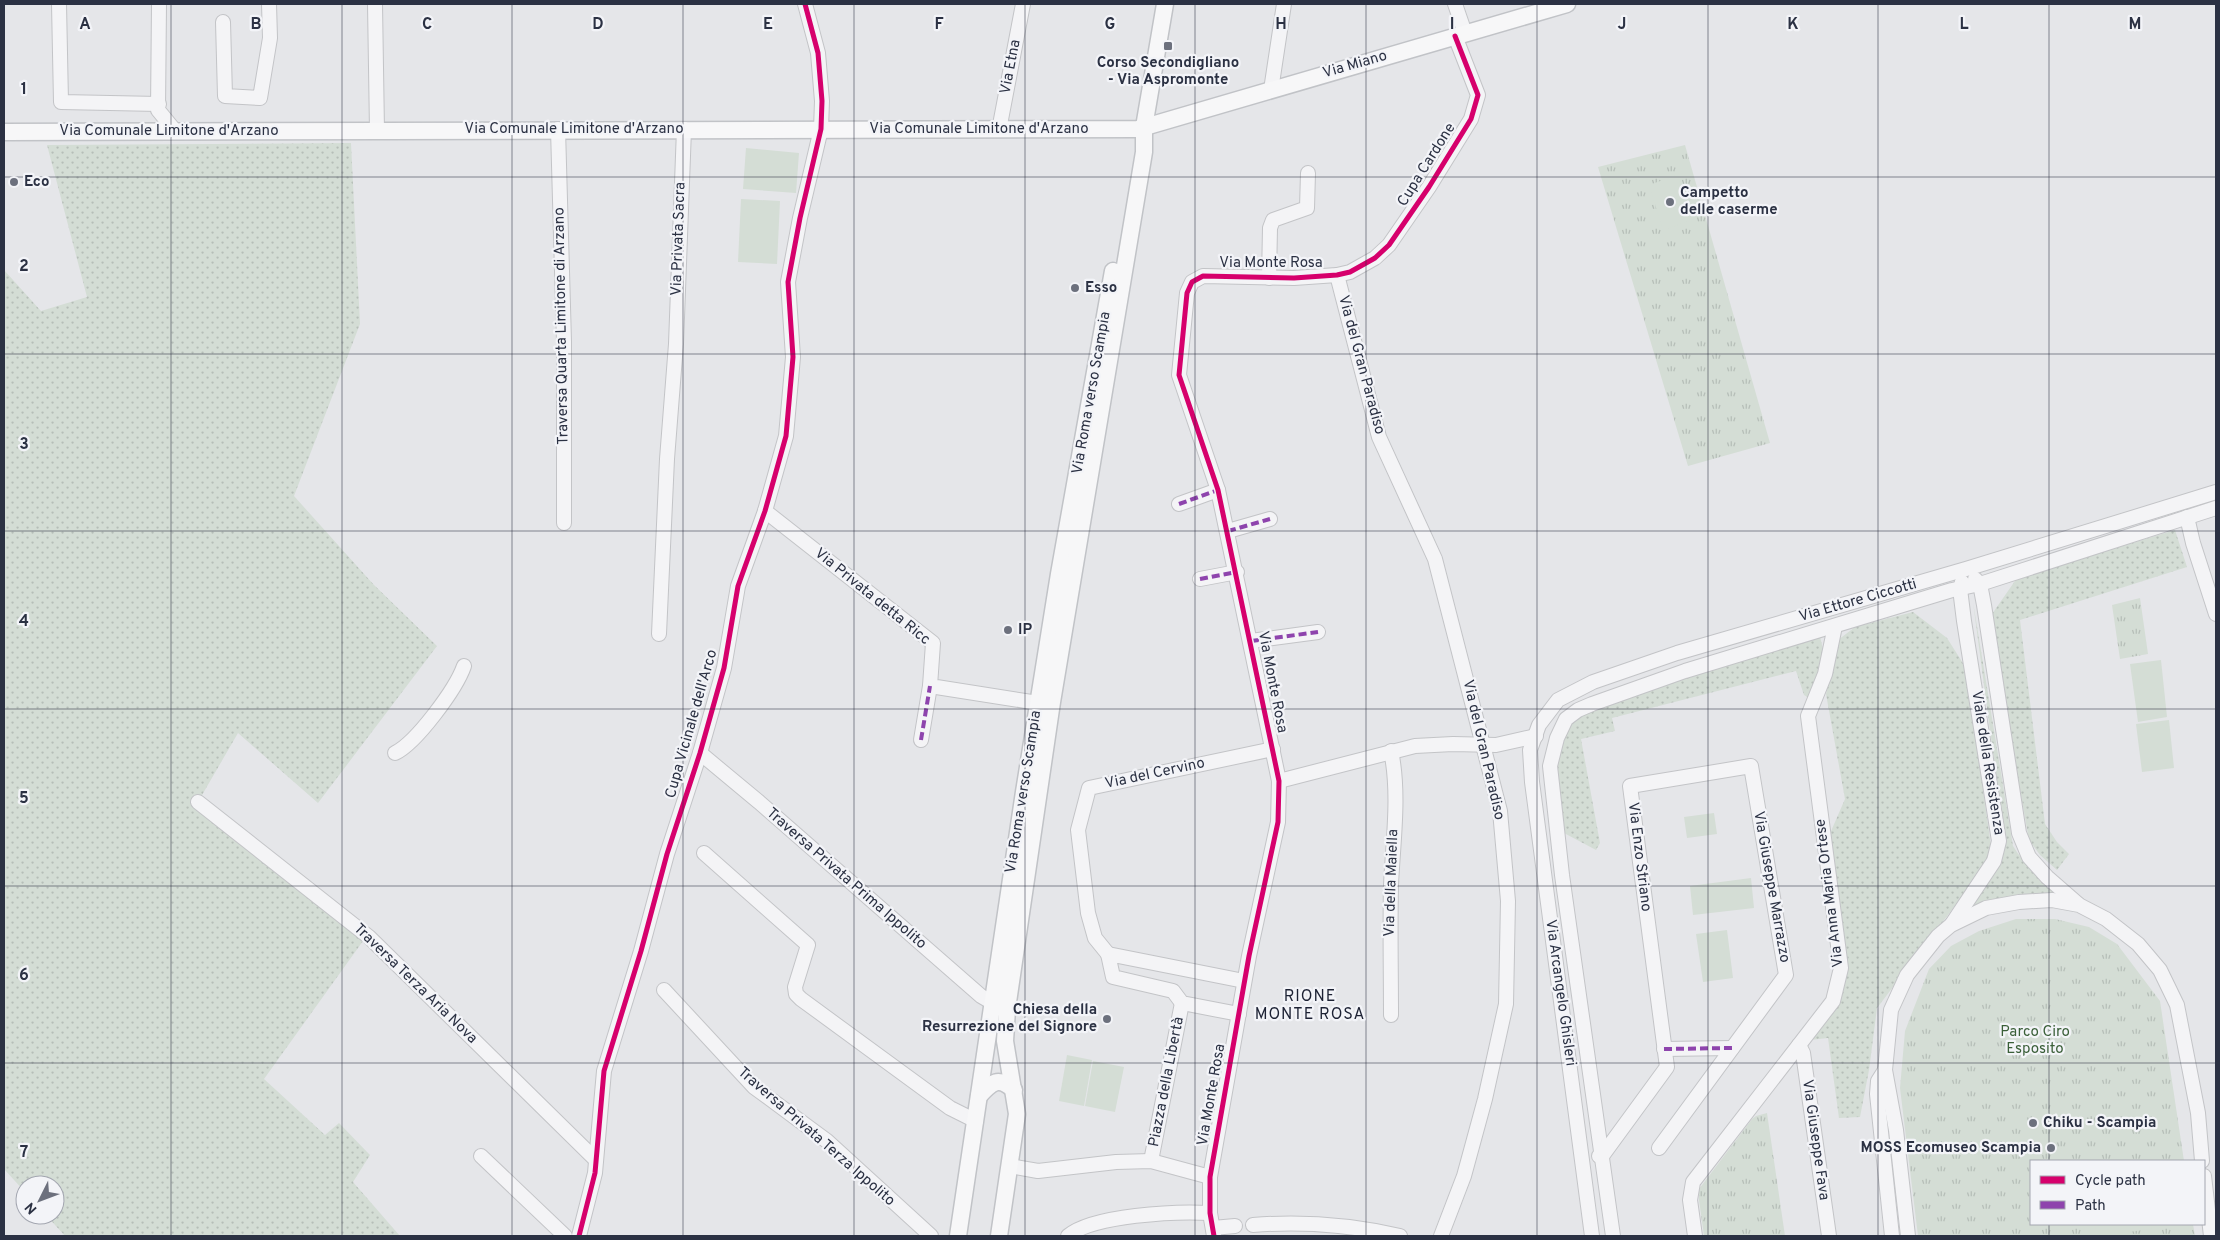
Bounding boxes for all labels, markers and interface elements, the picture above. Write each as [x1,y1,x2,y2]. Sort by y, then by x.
text: A [79,15,91,35]
text: B [250,15,262,35]
text: C [422,15,432,35]
text: D [592,15,604,35]
text: E [763,15,773,35]
text: F [934,15,944,35]
text: G [1105,15,1115,35]
text: H [1275,15,1287,35]
text: I [1450,15,1454,35]
text: J [1618,15,1626,35]
text: K [1787,15,1799,35]
text: L [1959,15,1969,35]
text: M [2129,15,2141,35]
street label: Via Etna [996,38,1026,96]
marker: Corso Secondigliano - Via Aspromonte [1162,40,1174,52]
street label: Via Miano [1321,47,1389,83]
place label: Corso Secondigliano - Via Aspromonte [1097,54,1239,90]
text: 1 [21,80,27,100]
street label: Via Comunale Limitone d'Arzano [464,120,684,139]
street label: Via Comunale Limitone d'Arzano [869,120,1089,139]
street label: Cupa Cardone [1394,120,1460,210]
street label: Via Comunale Limitone d'Arzano [59,122,279,141]
place label: Eco [24,173,49,192]
marker: Eco [8,176,20,188]
street label: Via Privata Sacra [668,182,690,296]
place label: Campetto delle caserme [1680,184,1778,220]
marker: Campetto delle caserme [1664,196,1676,208]
street label: Traversa Quarta Limitone di Arzano [550,207,574,445]
street label: Via Monte Rosa [1219,254,1323,273]
text: 2 [19,257,29,277]
place label: Esso [1085,279,1117,298]
marker: Esso [1069,282,1081,294]
street label: Via del Gran Paradiso [1333,293,1389,437]
street label: Via Roma verso Scampia [1068,310,1116,476]
text: 3 [19,435,29,455]
street label: Via Privata detta Ricc [810,544,934,650]
street label: Via Ettore Ciccotti [1797,575,1919,627]
text: 4 [19,612,29,632]
place label: IP [1018,621,1032,640]
marker: IP [1002,624,1014,636]
street label: Via Monte Rosa [1253,629,1291,735]
street label: Cupa Vicinale dell'Arco [662,647,722,801]
street label: Via del Gran Paradiso [1458,678,1508,822]
street label: Viale della Resistenza [1966,690,2008,836]
street label: Via Roma verso Scampia [1002,709,1046,875]
street label: Via del Cervino [1103,754,1207,794]
text: 5 [19,789,29,809]
street label: Via Enzo Striano [1623,801,1655,913]
street label: Traversa Privata Prima Ippolito [762,804,930,954]
street label: Via Giuseppe Marrazzo [1748,810,1794,964]
street label: Via Anna Maria Ortese [1811,818,1849,968]
street label: Via della Maiella [1381,829,1403,937]
street label: Via Arcangelo Ghisleri [1540,919,1580,1067]
street label: Traversa Terza Aria Nova [349,920,481,1048]
text: 6 [19,966,29,986]
district label: RIONE MONTE ROSA [1255,987,1365,1025]
place label: Chiesa della Resurrezione del Signore [922,1001,1097,1037]
marker: Chiesa della Resurrezione del Signore [1101,1013,1113,1025]
street label: Piazza della Libertà [1145,1015,1189,1149]
park label: Parco Ciro Esposito [2000,1023,2070,1059]
street label: Via Monte Rosa [1194,1042,1230,1148]
street label: Traversa Privata Terza Ippolito [733,1063,899,1211]
street label: Via Giuseppe Fava [1797,1078,1833,1202]
place label: Chiku - Scampia [2043,1114,2156,1133]
marker: Chiku - Scampia [2027,1117,2039,1129]
place label: MOSS Ecomuseo Scampia [1861,1139,2041,1158]
marker: MOSS Ecomuseo Scampia [2045,1142,2057,1154]
text: 7 [20,1143,28,1163]
legend [2030,1160,2205,1225]
text: Cycle path [2075,1172,2146,1191]
north arrow [15,1175,65,1225]
text: Path [2075,1197,2106,1216]
text: N [22,1198,41,1217]

